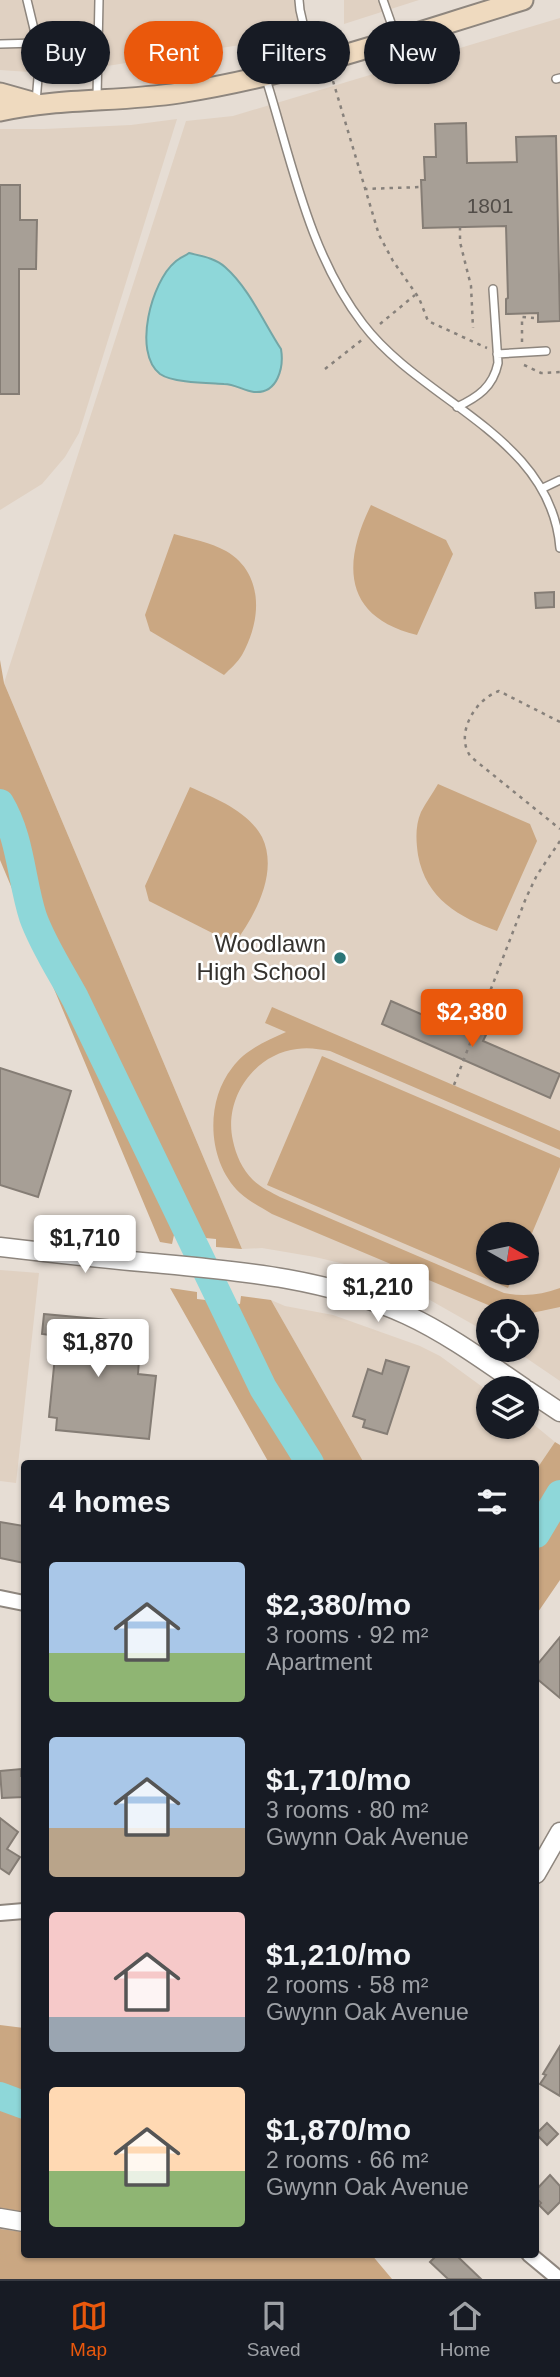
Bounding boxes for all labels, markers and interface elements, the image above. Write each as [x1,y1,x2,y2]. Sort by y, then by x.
chip: Buy [21,21,110,84]
chip: Rent [124,21,223,84]
chip: Filters [237,21,350,84]
chip: New [364,21,460,84]
house number: 1801 [467,194,513,217]
place label: Woodlawn High School [197,930,326,985]
marker: Woodlawn High School [332,950,348,966]
pin: $2,380 [415,990,529,1049]
text: $2,380 [437,999,507,1025]
pin: $1,710 [28,1216,142,1275]
north arrow [476,1222,539,1284]
map controls [476,1222,539,1439]
text: $1,710 [50,1225,120,1251]
pin: $1,210 [321,1264,435,1324]
text: $1,210 [343,1274,413,1300]
button: locate [476,1299,539,1362]
pin: $1,870 [41,1320,155,1379]
text: $1,870 [63,1329,133,1355]
button: layers [476,1376,539,1439]
icon: filters [473,1483,511,1521]
text: 4 homes [49,1485,171,1518]
text: $2,380/mo [266,1588,411,1621]
icon: home [105,1590,189,1674]
text: 3 rooms · 92 m² [266,1622,428,1648]
text: Apartment [266,1649,372,1675]
text: $1,710/mo [266,1763,411,1796]
icon: home [105,1765,189,1849]
text: 3 rooms · 80 m² [266,1797,428,1823]
text: Gwynn Oak Avenue [266,1824,469,1850]
text: $1,210/mo [266,1938,411,1971]
icon: home [105,1940,189,2024]
text: 2 rooms · 58 m² [266,1972,428,1998]
text: Gwynn Oak Avenue [266,1999,469,2025]
text: $1,870/mo [266,2113,411,2146]
icon: home [105,2115,189,2199]
text: 2 rooms · 66 m² [266,2147,428,2173]
text: Gwynn Oak Avenue [266,2174,469,2200]
tab: Map [70,2297,108,2361]
tab: Saved [247,2297,301,2361]
tab: Home [440,2297,490,2361]

